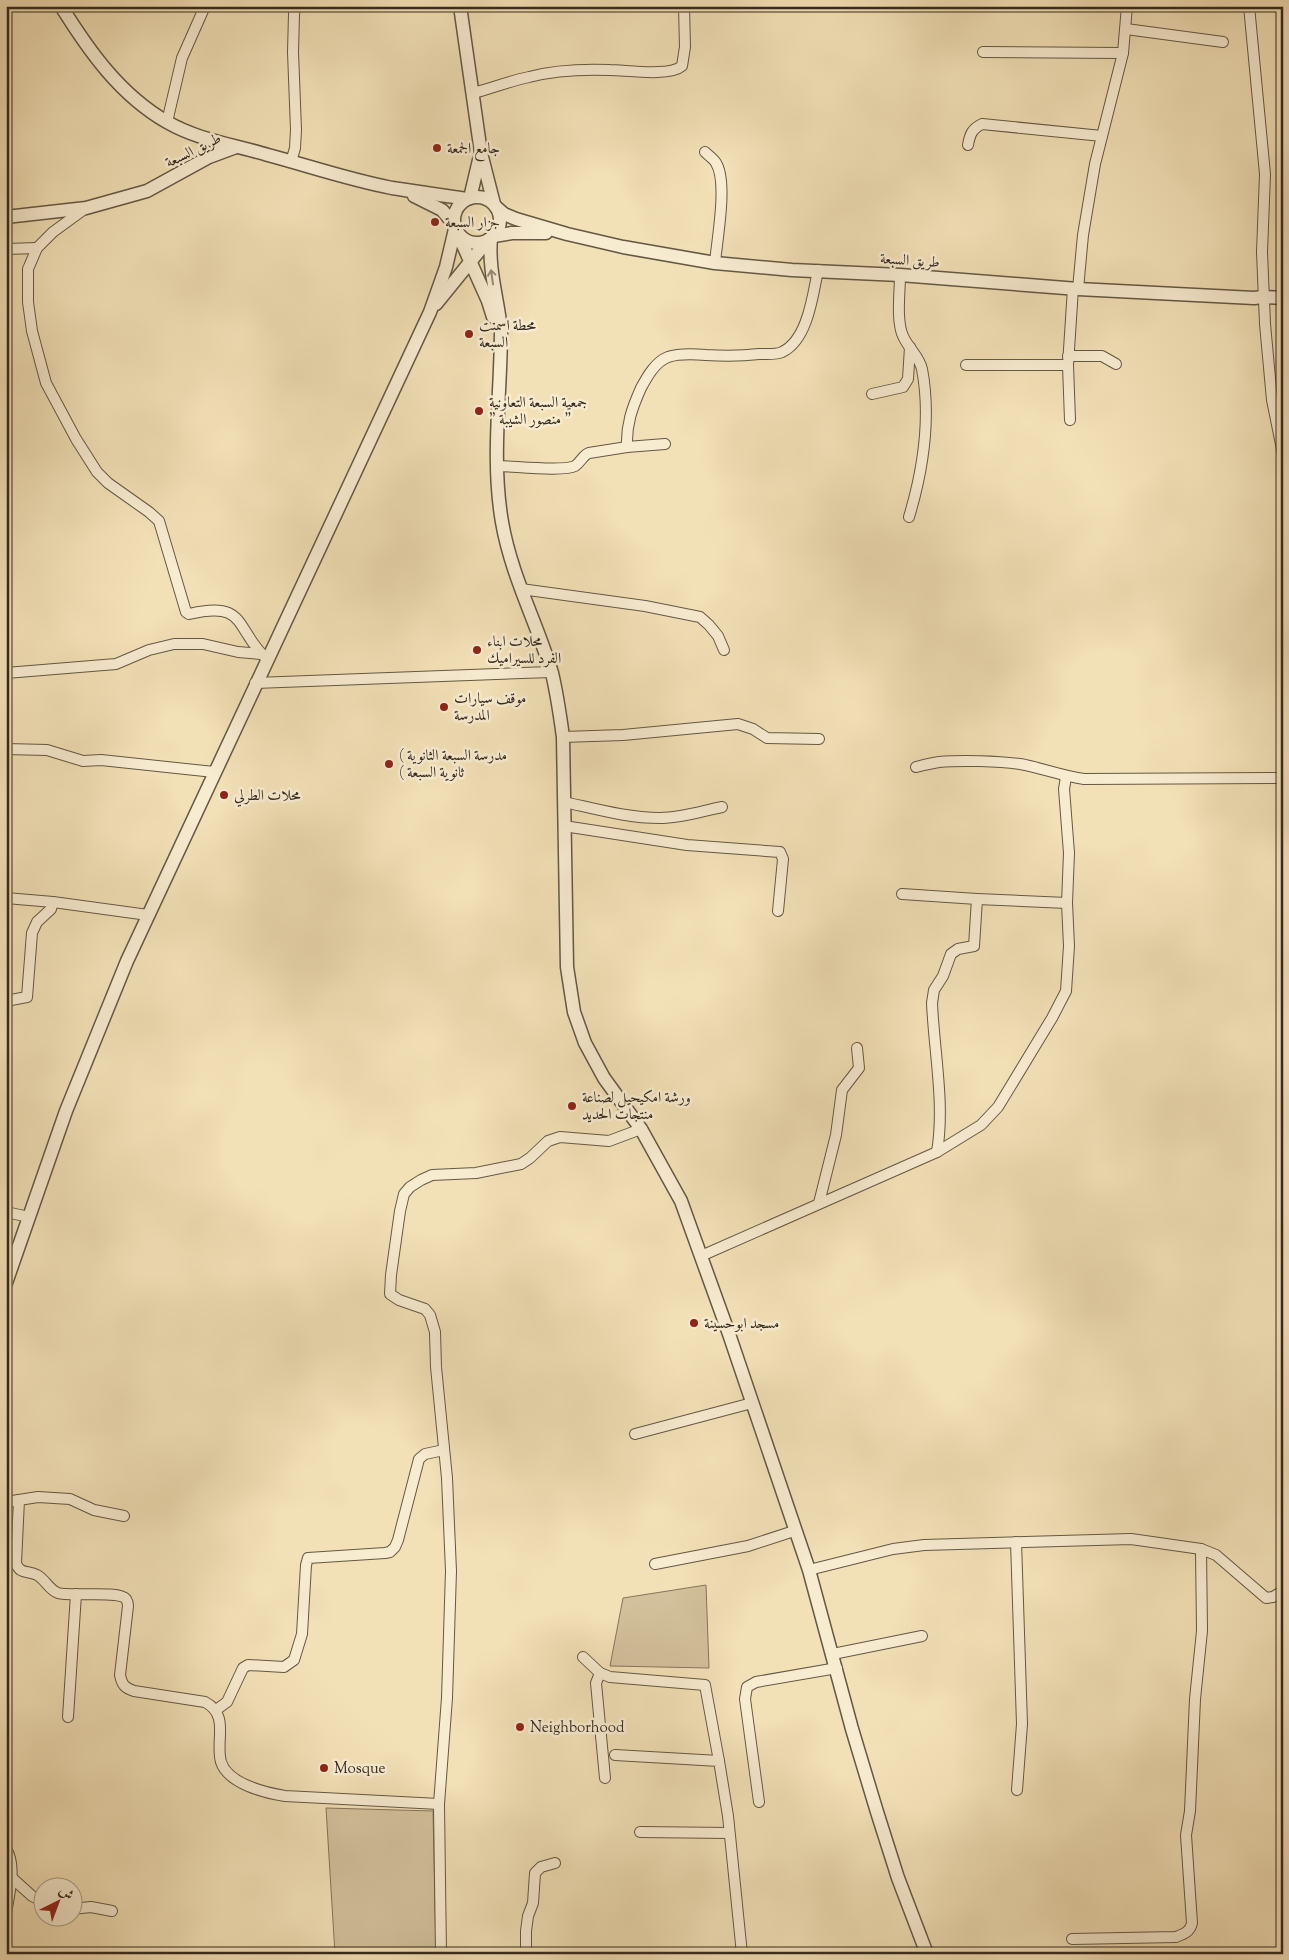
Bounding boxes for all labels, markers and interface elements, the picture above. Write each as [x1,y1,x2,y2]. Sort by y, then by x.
street label: طريق السبعة [162,129,225,174]
place label: جامع الجمعة [447,139,500,162]
marker: جامع الجمعة [431,142,443,154]
place label: جزار السبعة [445,213,500,234]
marker: جزار السبعة [429,216,441,228]
street label: طريق السبعة [879,249,940,274]
one-way arrow [487,269,497,285]
place label: محطة اسمنت السبعة [479,316,536,354]
marker: محطة اسمنت السبعة [463,328,475,340]
place label: جمعية السبعة التعاونية " منصور الشيبة " [489,393,587,431]
marker: جمعية السبعة التعاونية " منصور الشيبة " [473,405,485,417]
place label: محلات ابناء الفرد للسيراميك [487,632,561,670]
marker: محلات ابناء الفرد للسيراميك [471,644,483,656]
place label: موقف سيارات المدرسة [454,689,526,727]
marker: موقف سيارات المدرسة [438,701,450,713]
place label: ( مدرسة السبعة الثانوية ( ثانوية السبعة [399,746,507,784]
marker: ( مدرسة السبعة الثانوية ( ثانوية السبعة [383,758,395,770]
place label: محلات الطرلي [234,786,301,807]
marker: محلات الطرلي [218,789,230,801]
place label: ورشة امكيحيل لصناعة منتجات الحديد [582,1088,691,1126]
marker: ورشة امكيحيل لصناعة منتجات الحديد [566,1100,578,1112]
place label: مسجد ابوحسينة [704,1314,779,1335]
marker: مسجد ابوحسينة [688,1317,700,1329]
place label: Neighborhood [530,1718,625,1739]
marker: Neighborhood [514,1721,526,1733]
place label: Mosque [334,1759,386,1780]
marker: Mosque [318,1762,330,1774]
north arrow [32,1878,82,1928]
text: ش [54,1882,77,1906]

